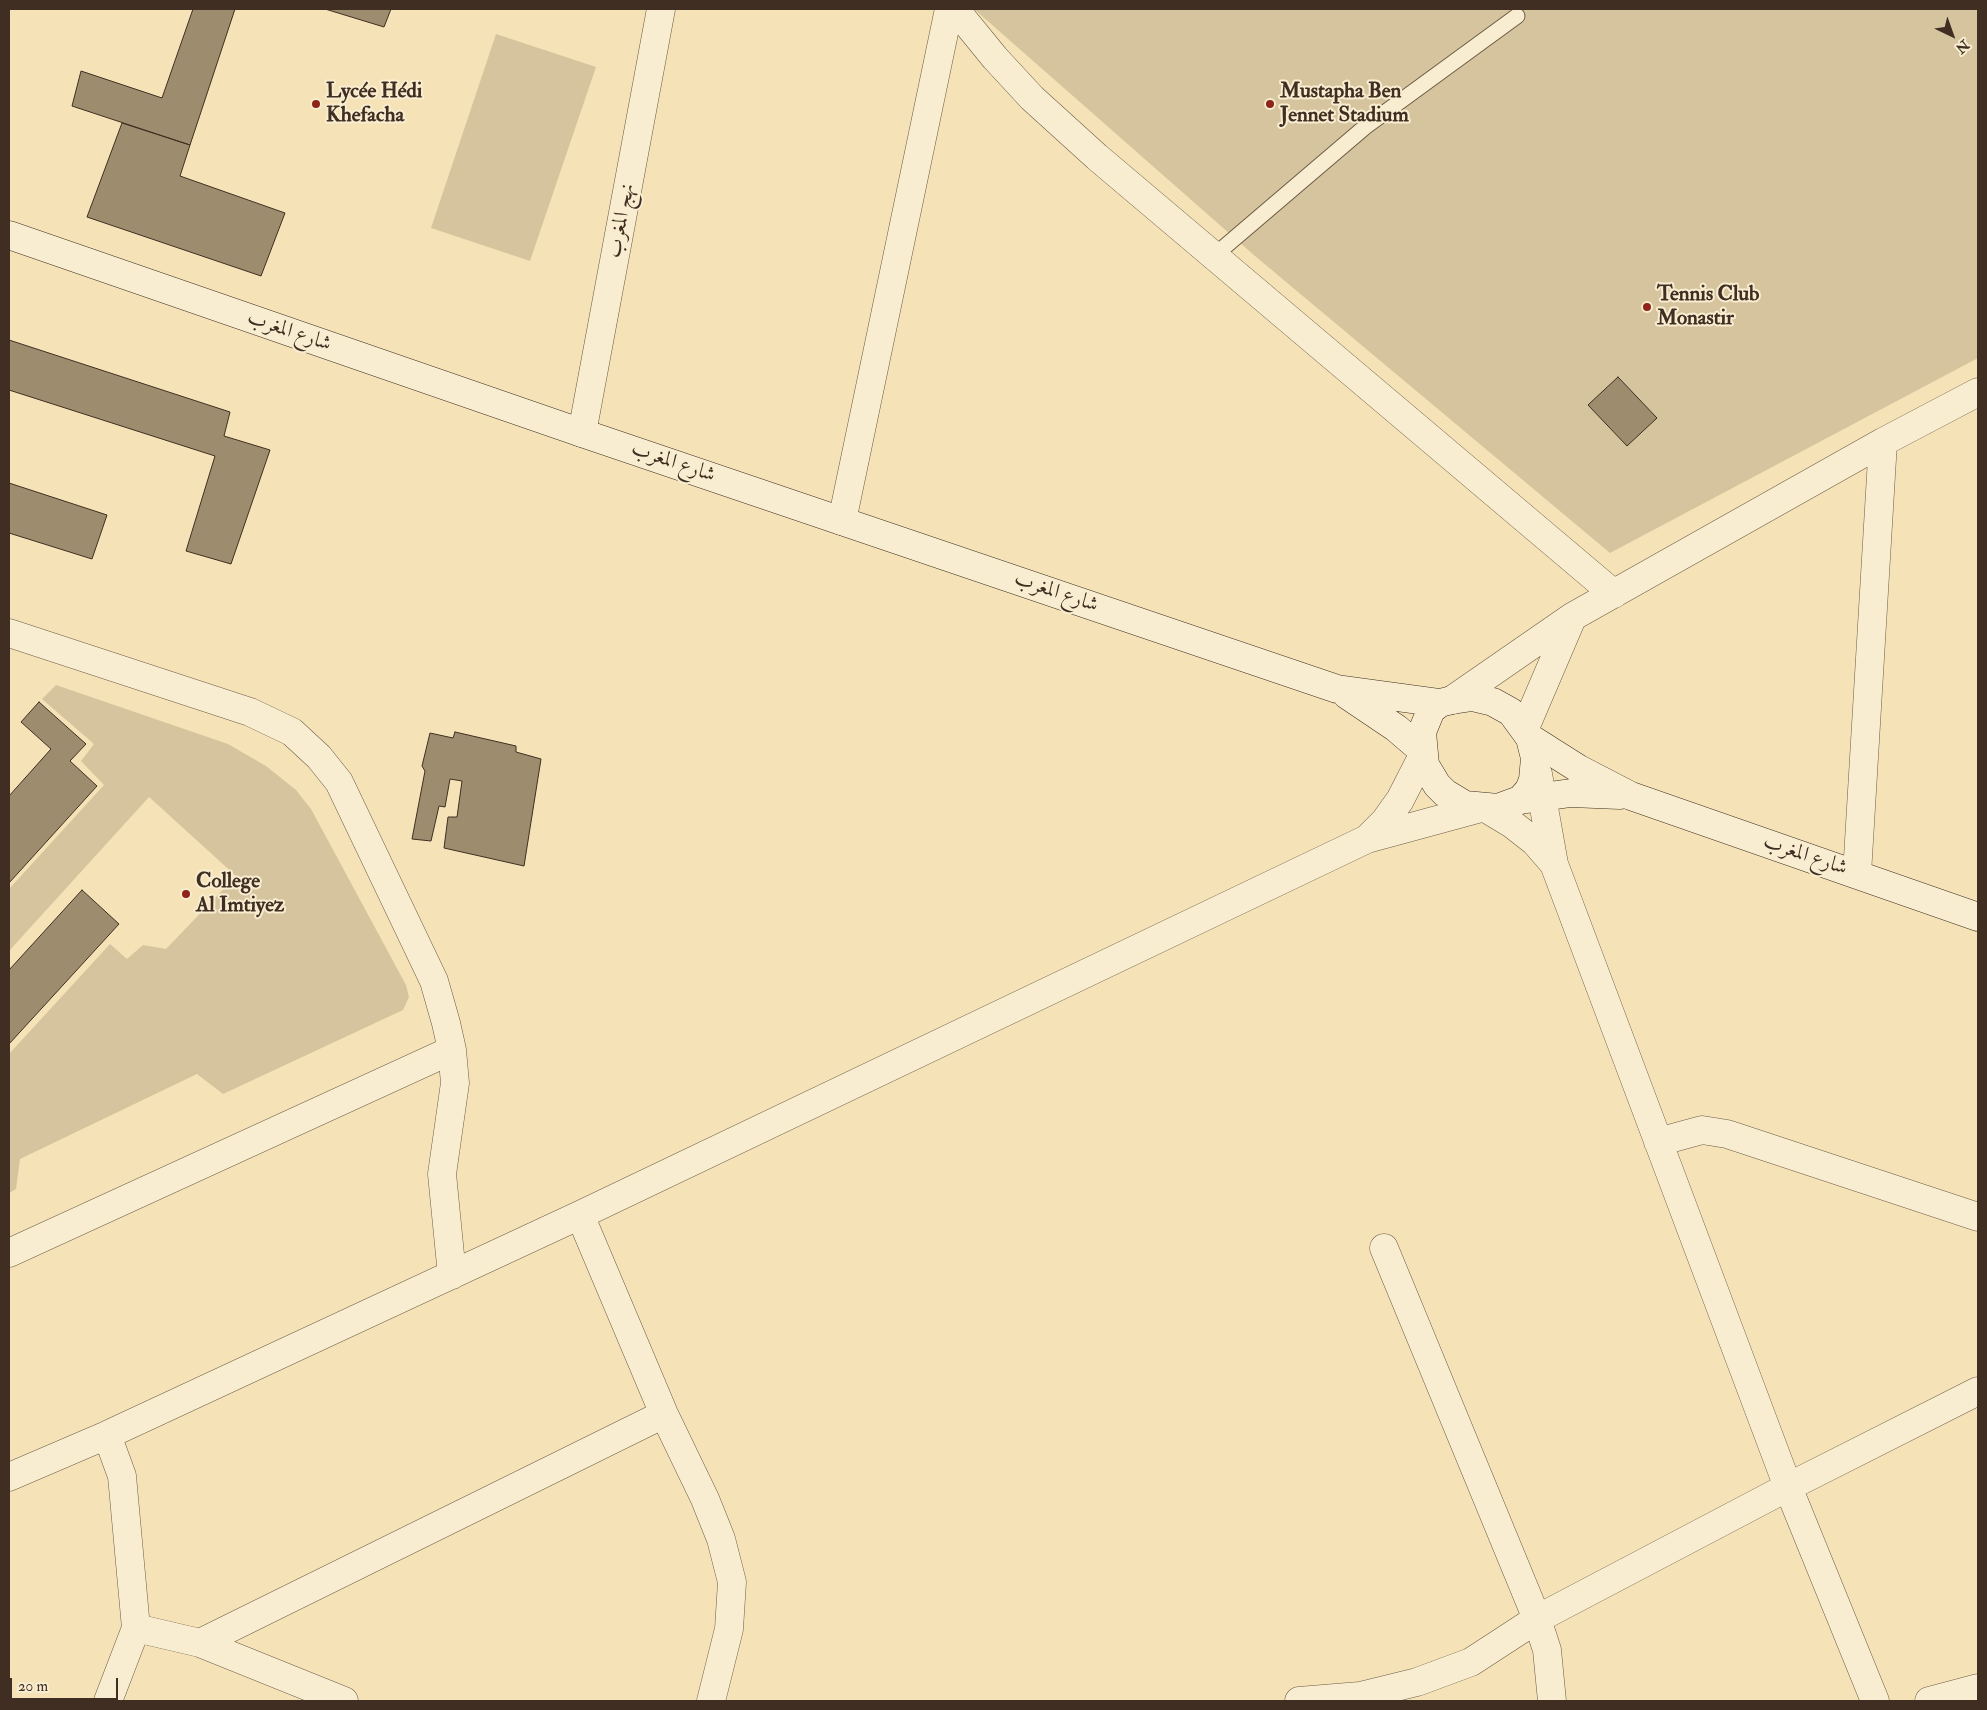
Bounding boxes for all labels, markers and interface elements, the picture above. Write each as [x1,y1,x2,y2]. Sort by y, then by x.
north arrow [1927,10,1977,60]
text: N [1952,36,1973,57]
place label: Lycée Hédi Khefacha [326,79,422,129]
place label: Mustapha Ben Jennet Stadium [1280,79,1409,129]
marker: Lycée Hédi Khefacha [310,98,322,110]
marker: Mustapha Ben Jennet Stadium [1264,98,1276,110]
street label: نهج المغرب [602,182,642,260]
place label: Tennis Club Monastir [1657,282,1759,332]
marker: Tennis Club Monastir [1641,301,1653,313]
street label: شارع المغرب [244,306,334,358]
street label: شارع المغرب [628,437,718,489]
street label: شارع المغرب [1011,567,1101,619]
street label: شارع المغرب [1760,830,1850,882]
place label: College Al Imtiyez [196,869,284,919]
marker: College Al Imtiyez [180,888,192,900]
scale bar [12,1668,120,1700]
text: 20 m [18,1677,48,1696]

